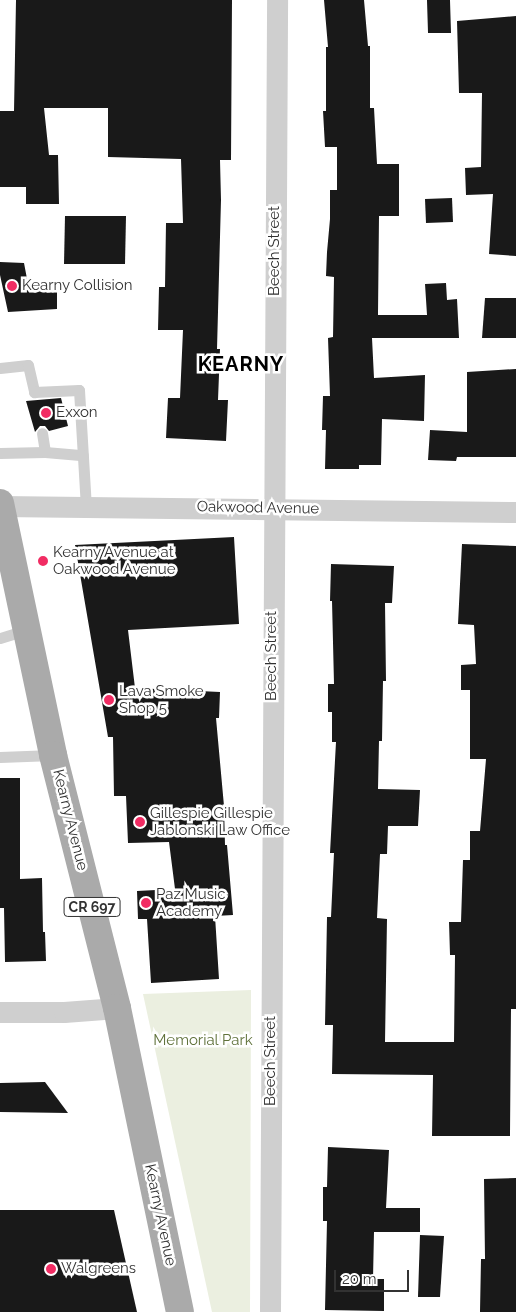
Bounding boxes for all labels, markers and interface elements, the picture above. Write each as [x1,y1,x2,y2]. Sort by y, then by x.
street label: Beech Street [266,206,284,296]
place label: Kearny Collision [22,277,133,295]
marker: Kearny Collision [6,280,18,292]
district label: KEARNY [197,352,285,376]
place label: Exxon [56,404,98,422]
marker: Exxon [40,407,52,419]
street label: Oakwood Avenue [196,498,320,518]
place label: Kearny Avenue at Oakwood Avenue [53,543,176,578]
marker: Kearny Avenue at Oakwood Avenue [37,555,49,567]
street label: Beech Street [263,611,281,701]
place label: Lava Smoke Shop 5 [119,682,204,717]
marker: Lava Smoke Shop 5 [103,694,115,706]
street label: Kearny Avenue [49,767,91,873]
place label: Gillespie Gillespie Jablonski Law Office [150,804,290,839]
marker: Gillespie Gillespie Jablonski Law Office [134,816,146,828]
place label: Paz Music Academy [156,885,225,920]
road number: CR 697 [63,896,121,919]
marker: Paz Music Academy [140,897,152,909]
street label: Beech Street [262,1016,280,1106]
park label: Memorial Park [153,1032,253,1050]
street label: Kearny Avenue [140,1162,180,1268]
place label: Walgreens [61,1260,136,1278]
scale bar [336,1260,411,1292]
marker: Walgreens [45,1263,57,1275]
text: 20 m [342,1270,377,1288]

